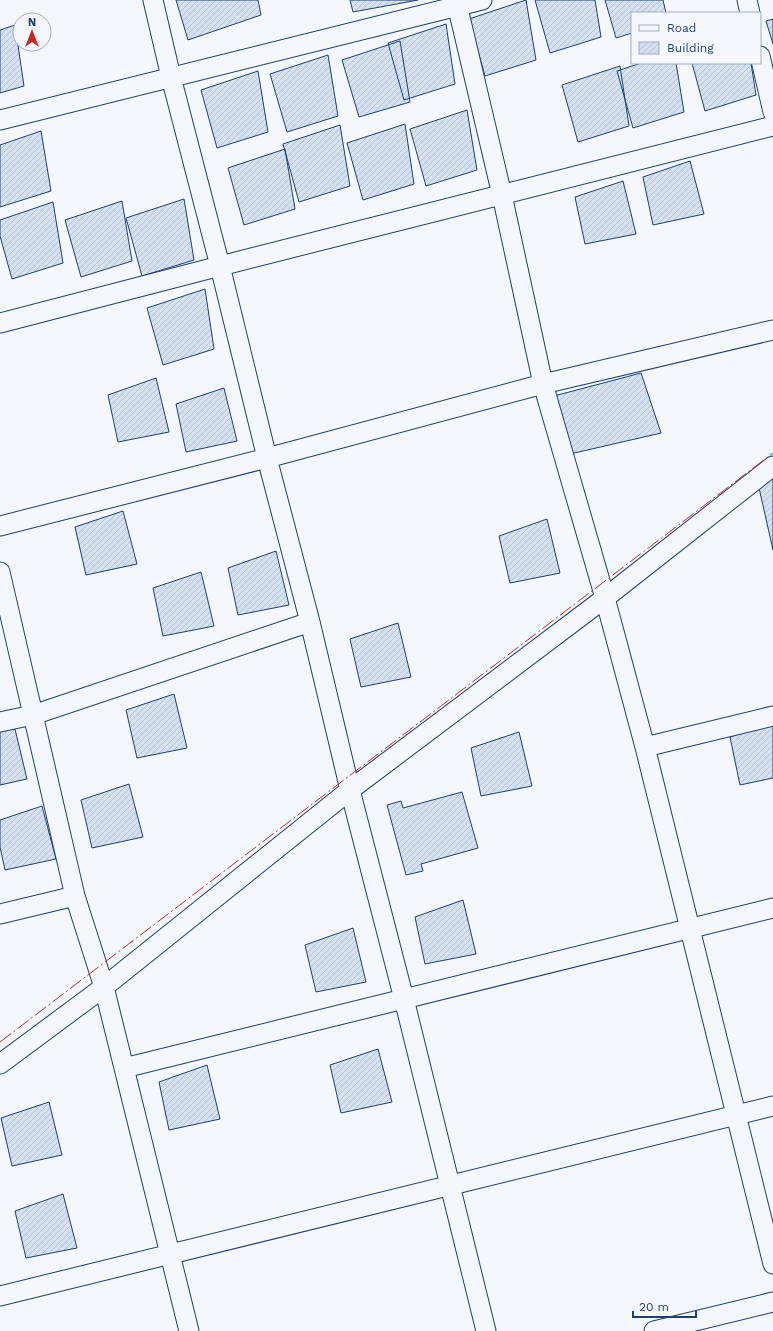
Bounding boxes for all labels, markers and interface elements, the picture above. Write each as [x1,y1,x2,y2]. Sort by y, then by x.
north arrow [12,12,52,52]
legend [631,12,761,64]
text: N [28,16,36,29]
text: Road [667,21,696,35]
text: Building [667,41,714,55]
scale bar [633,1293,696,1319]
text: 20 m [639,1300,669,1314]

